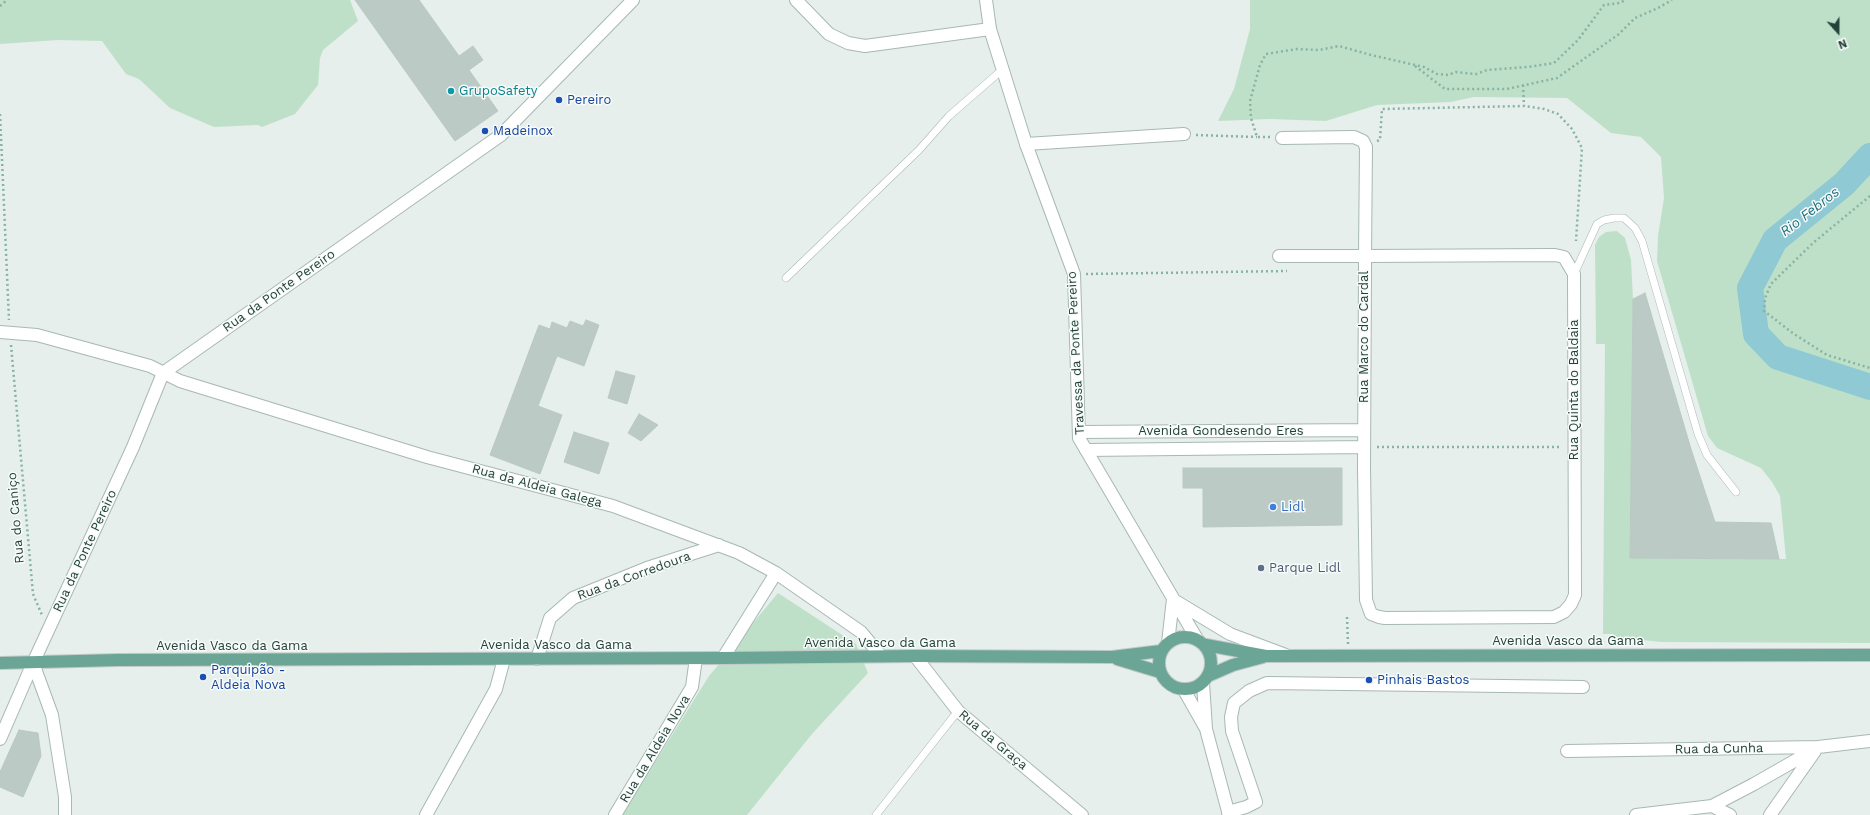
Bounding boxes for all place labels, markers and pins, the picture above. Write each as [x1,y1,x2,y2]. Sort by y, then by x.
place label: GrupoSafety [459,83,538,99]
marker: GrupoSafety [446,86,456,96]
place label: Pereiro [567,92,611,108]
marker: Pereiro [554,95,564,105]
place label: Madeinox [493,123,553,139]
marker: Madeinox [480,126,490,136]
place label: Lidl [1281,499,1304,515]
marker: Lidl [1268,502,1278,512]
place label: Parque Lidl [1269,560,1341,576]
marker: Parque Lidl [1256,563,1266,573]
place label: Parquipão - Aldeia Nova [211,662,286,693]
marker: Parquipão - Aldeia Nova [198,672,208,682]
place label: Pinhais Bastos [1377,672,1469,688]
marker: Pinhais Bastos [1364,675,1374,685]

